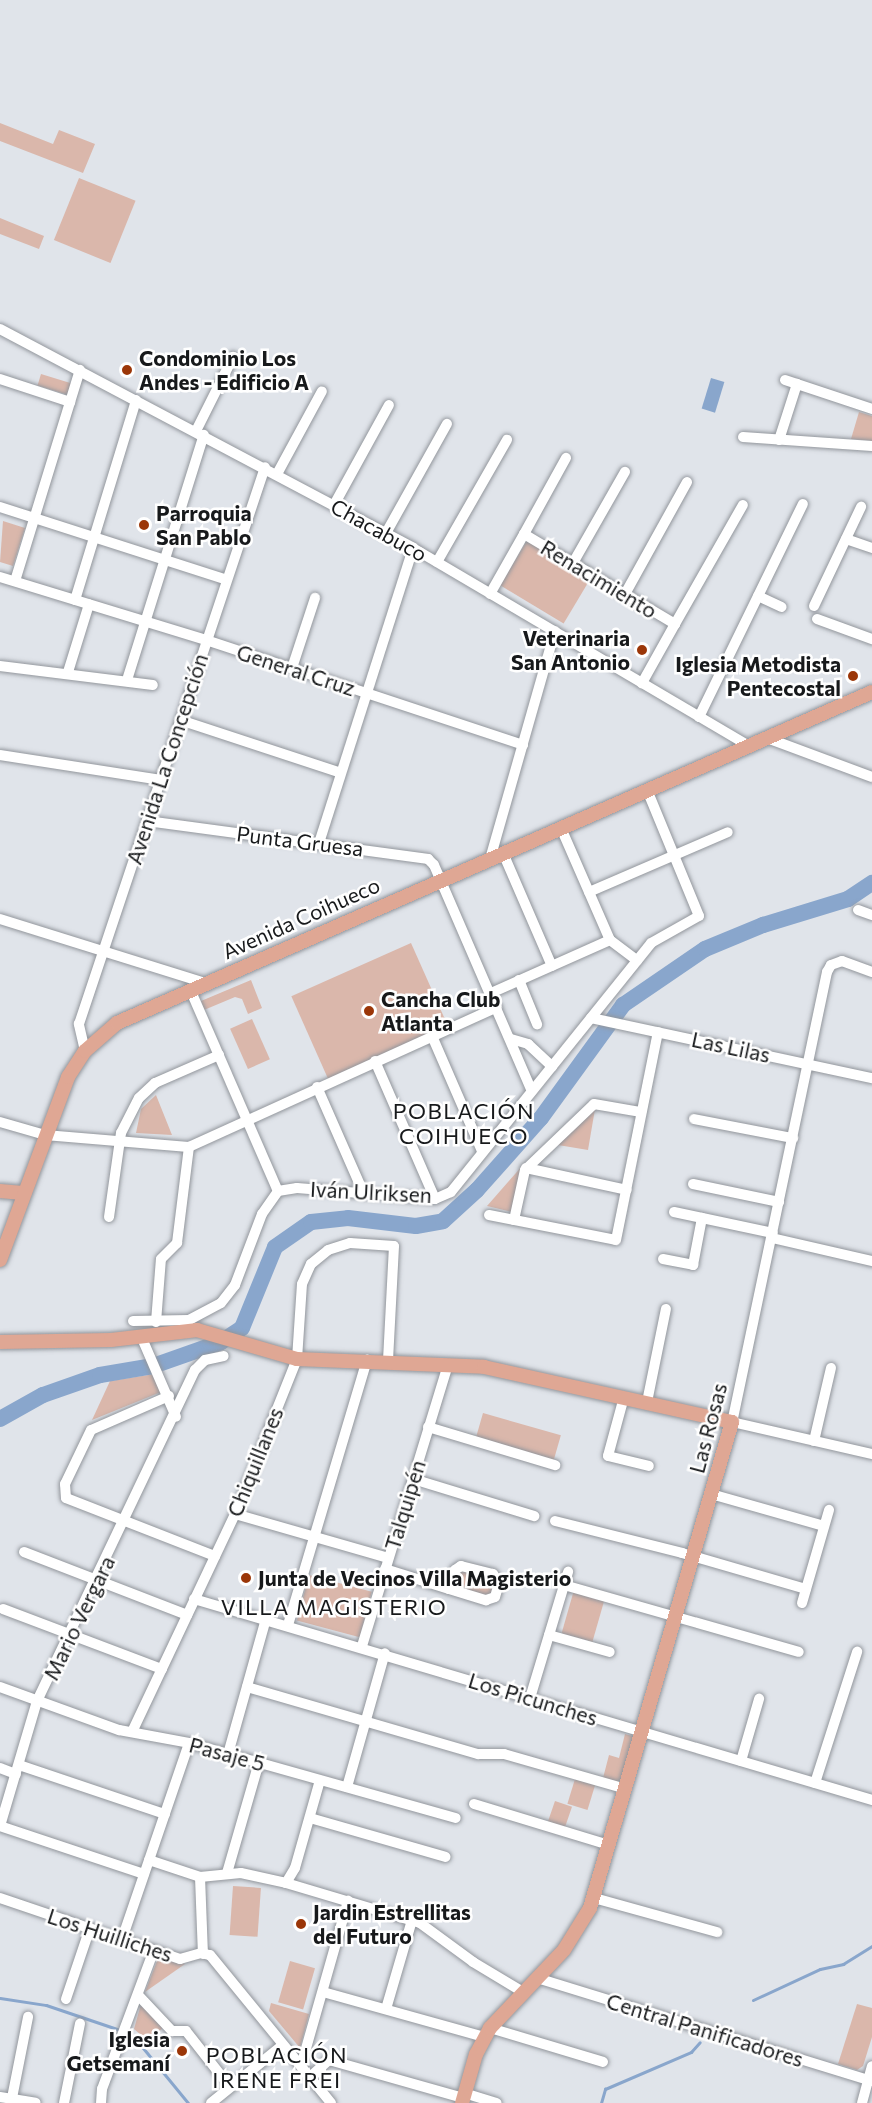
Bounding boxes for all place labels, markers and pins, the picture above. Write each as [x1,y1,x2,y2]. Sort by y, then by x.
place label: Condominio Los Andes - Edificio A [139,345,309,395]
marker: Condominio Los Andes - Edificio A [120,363,134,377]
place label: Parroquia San Pablo [156,500,252,550]
marker: Parroquia San Pablo [137,518,151,532]
place label: Veterinaria San Antonio [511,625,630,675]
marker: Veterinaria San Antonio [635,643,649,657]
place label: Iglesia Metodista Pentecostal [675,651,841,701]
marker: Iglesia Metodista Pentecostal [846,669,860,683]
place label: Cancha Club Atlanta [381,986,500,1036]
marker: Cancha Club Atlanta [362,1004,376,1018]
place label: Junta de Vecinos Villa Magisterio [258,1565,571,1591]
marker: Junta de Vecinos Villa Magisterio [239,1571,253,1585]
place label: Jardin Estrellitas del Futuro [313,1899,471,1949]
marker: Jardin Estrellitas del Futuro [294,1917,308,1931]
place label: Iglesia Getsemaní [67,2026,170,2076]
marker: Iglesia Getsemaní [175,2044,189,2058]

